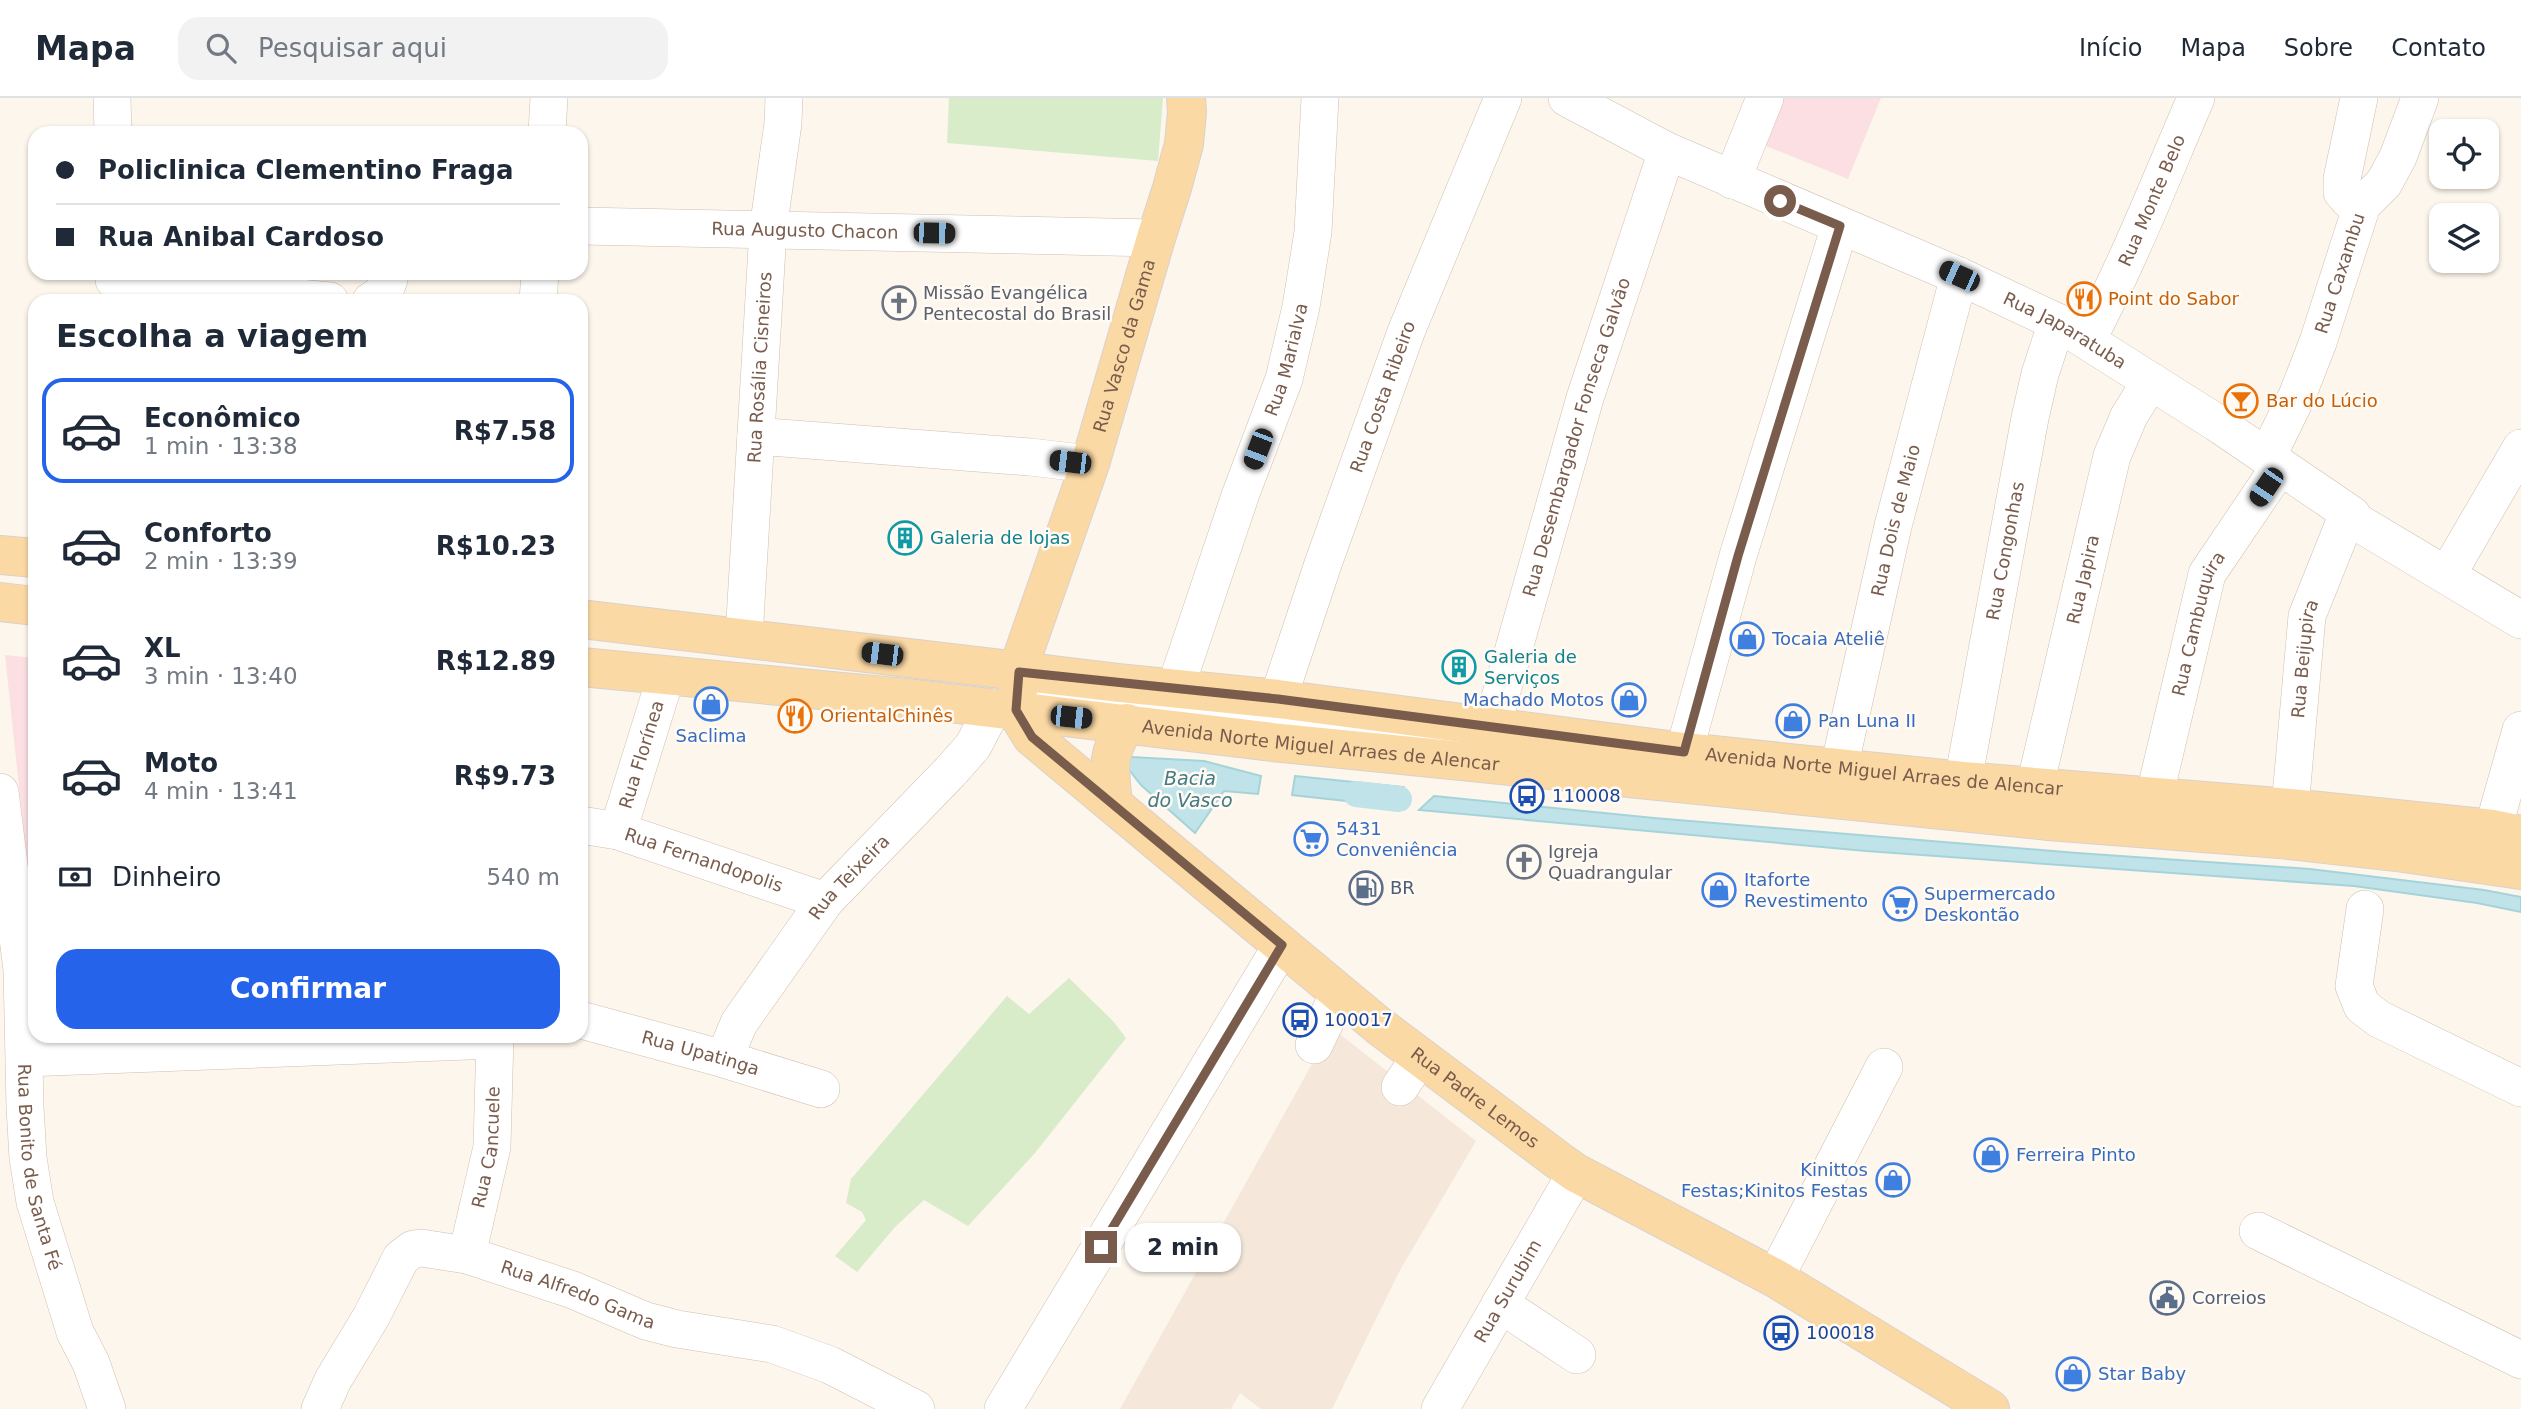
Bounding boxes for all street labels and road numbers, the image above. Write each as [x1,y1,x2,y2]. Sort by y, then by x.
street label: Rua Monte Belo [2114,131,2189,269]
street label: Rua Caxambu [2310,210,2369,336]
street label: Rua Augusto Chacon [711,218,899,243]
street label: Rua Vasco da Gama [1089,256,1159,435]
street label: Rua Rosália Cisneiros [743,271,776,464]
street label: Rua Desembargador Fonseca Galvão [1518,275,1634,599]
street label: Rua Japaratuba [2000,287,2131,373]
street label: Rua Marialva [1260,301,1312,419]
street label: Rua Costa Ribeiro [1346,317,1420,475]
street label: Rua Dois de Maio [1867,442,1924,598]
street label: Rua Congonhas [1982,480,2028,622]
street label: Rua Japira [2062,533,2103,626]
street label: Rua Cambuquira [2167,547,2229,698]
street label: Rua Beijupira [2287,596,2323,719]
street label: Rua Florínea [615,698,668,811]
street label: Avenida Norte Miguel Arraes de Alencar [1141,715,1501,775]
street label: Avenida Norte Miguel Arraes de Alencar [1704,743,2064,799]
street label: Rua Fernandopolis [622,823,786,896]
street label: Rua Teixeira [804,830,893,924]
street label: Rua Upatinga [639,1026,762,1079]
street label: Rua Padre Lemos [1407,1043,1544,1152]
street label: Rua Bonito de Santa Fé [14,1063,66,1273]
street label: Rua Cancuele [467,1086,504,1210]
street label: Rua Surubim [1470,1236,1545,1346]
street label: Rua Alfredo Gama [498,1256,657,1333]

